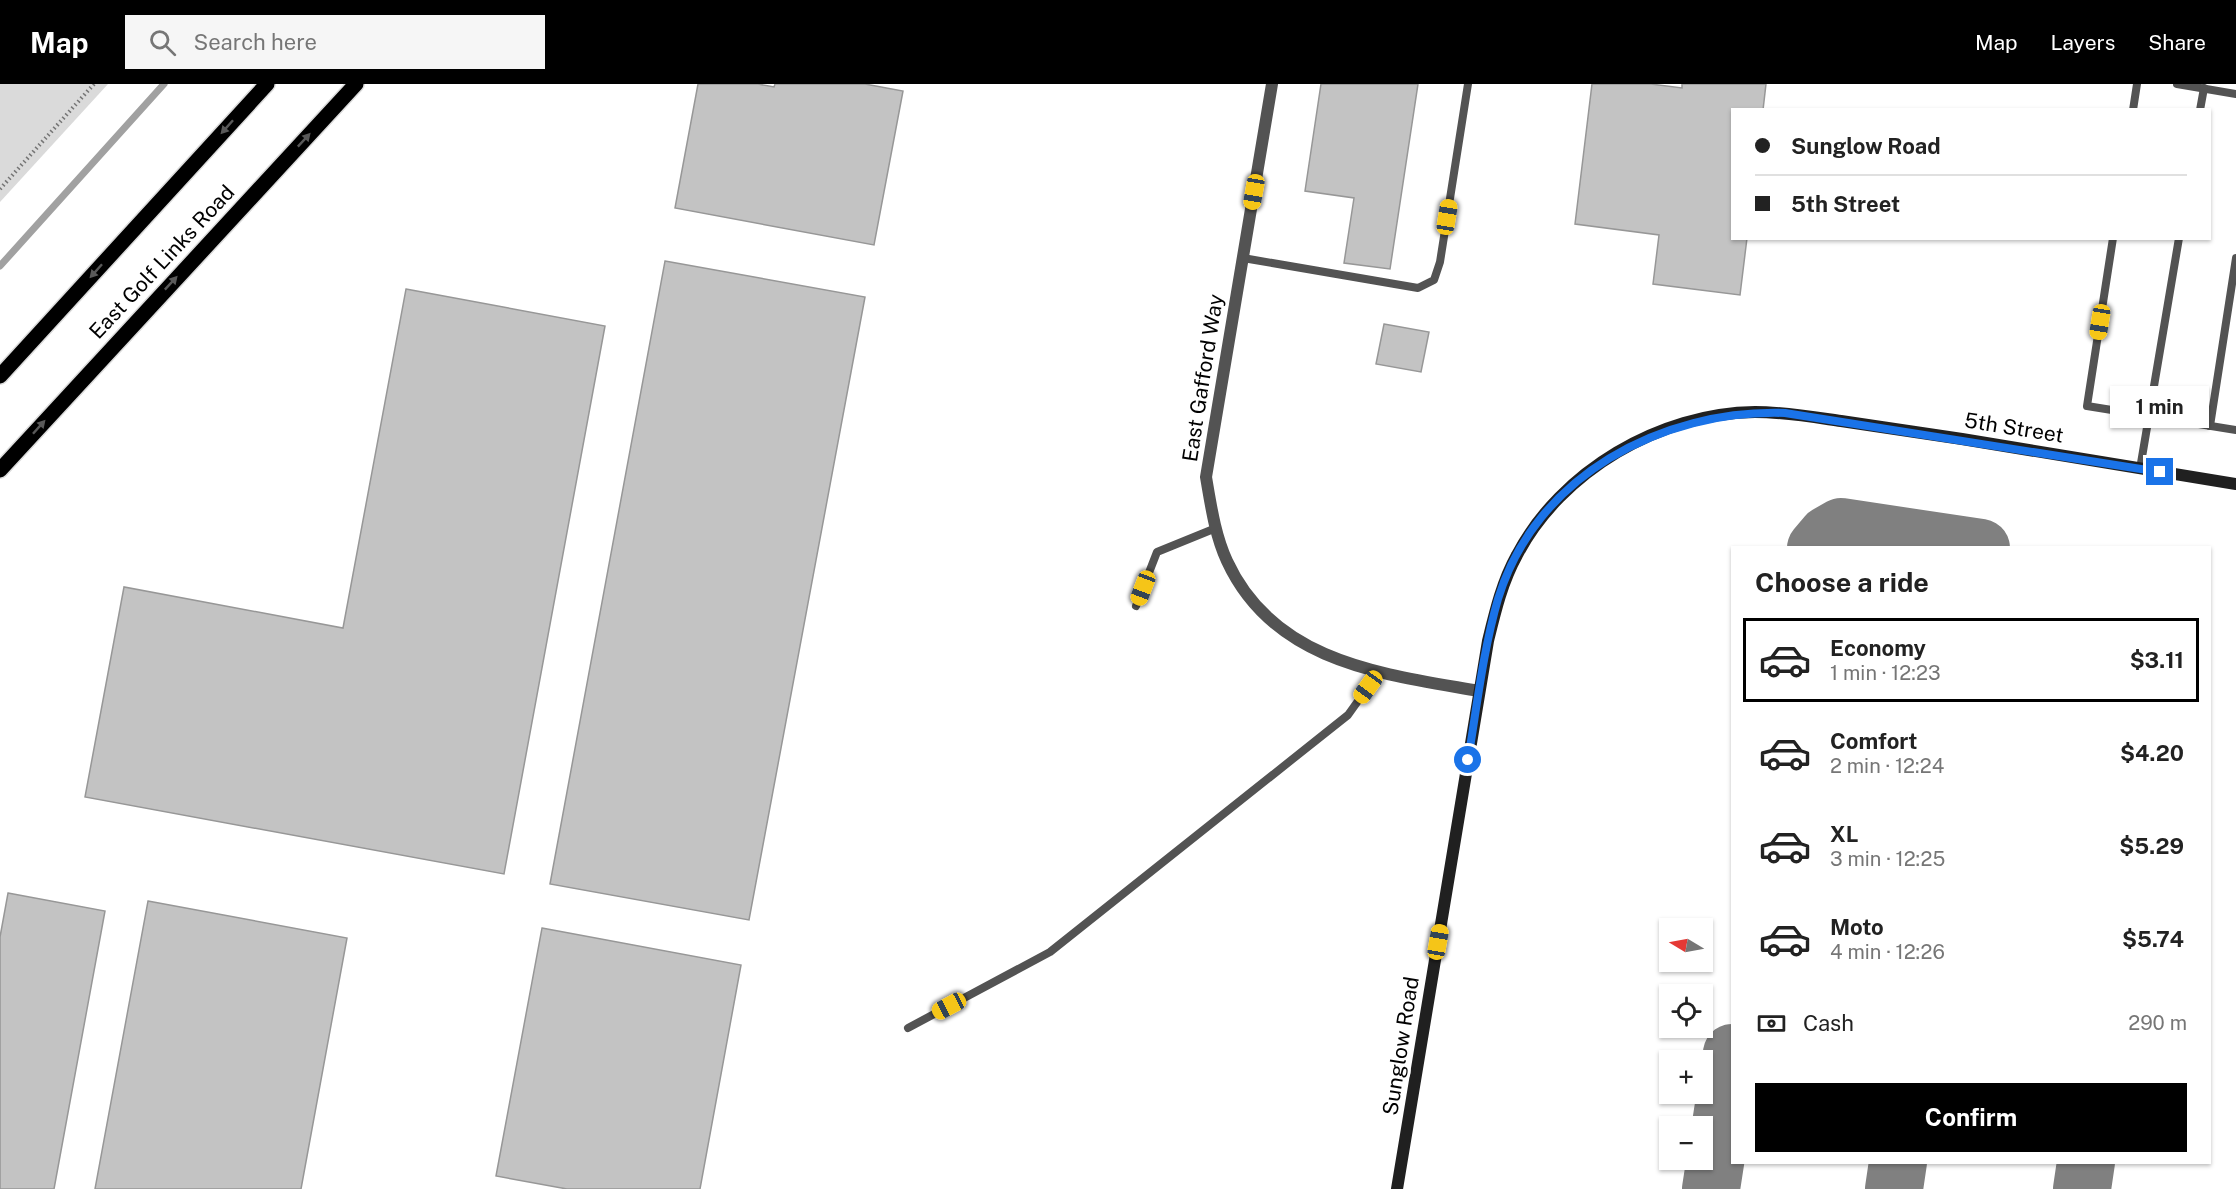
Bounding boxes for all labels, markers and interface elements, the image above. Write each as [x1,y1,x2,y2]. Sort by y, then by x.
search box [125,15,545,69]
text: Map [30,26,89,59]
icon: search [146,26,179,59]
text: Search here [194,29,317,55]
text: Map [1975,30,2018,55]
text: Layers [2051,30,2115,55]
text: Share [2148,30,2206,55]
one-way arrow [221,119,234,134]
one-way arrow [297,133,311,148]
text: Sunglow Road [1791,133,1941,159]
car [1242,173,1266,211]
street label: East Golf Links Road [84,180,239,344]
text: 5th Street [1791,191,1900,217]
car [1435,198,1459,236]
one-way arrow [90,263,103,278]
one-way arrow [164,277,178,291]
street label: East Gafford Way [1177,292,1228,464]
car [2088,303,2112,341]
callout: 1 min [2110,385,2210,427]
text: 1 min [2135,395,2184,419]
street label: 5th Street [1963,407,2066,448]
one-way arrow [32,420,45,435]
route end [2146,458,2173,485]
text: Choose a ride [1755,566,1929,598]
car [1128,568,1158,608]
icon: car [1758,633,1812,687]
text: Economy [1830,635,1926,661]
text: $3.11 [2130,647,2184,673]
text: 1 min · 12:23 [1830,661,1941,685]
car [1350,667,1386,707]
icon: car [1758,726,1812,780]
text: Comfort [1830,728,1917,754]
text: $4.20 [2120,740,2184,766]
route start [1454,746,1481,773]
text: 2 min · 12:24 [1830,754,1944,778]
icon: car [1758,819,1812,873]
text: XL [1830,821,1858,847]
text: $5.29 [2119,833,2184,859]
text: 3 min · 12:25 [1830,847,1945,871]
icon: car [1758,912,1812,966]
text: Moto [1830,914,1884,940]
north arrow [1659,918,1713,972]
map controls [1659,918,1713,1170]
car [1426,923,1450,961]
text: $5.74 [2122,926,2184,952]
text: 4 min · 12:26 [1830,940,1945,964]
street label: Sunglow Road [1377,975,1424,1117]
button: locate [1659,984,1713,1038]
car [929,990,969,1022]
icon: cash [1755,1007,1788,1040]
text: Cash [1803,1010,1854,1036]
text: 290 m [2128,1011,2187,1035]
button: + [1659,1050,1713,1104]
button: Confirm [1755,1083,2187,1152]
button: − [1659,1116,1713,1170]

